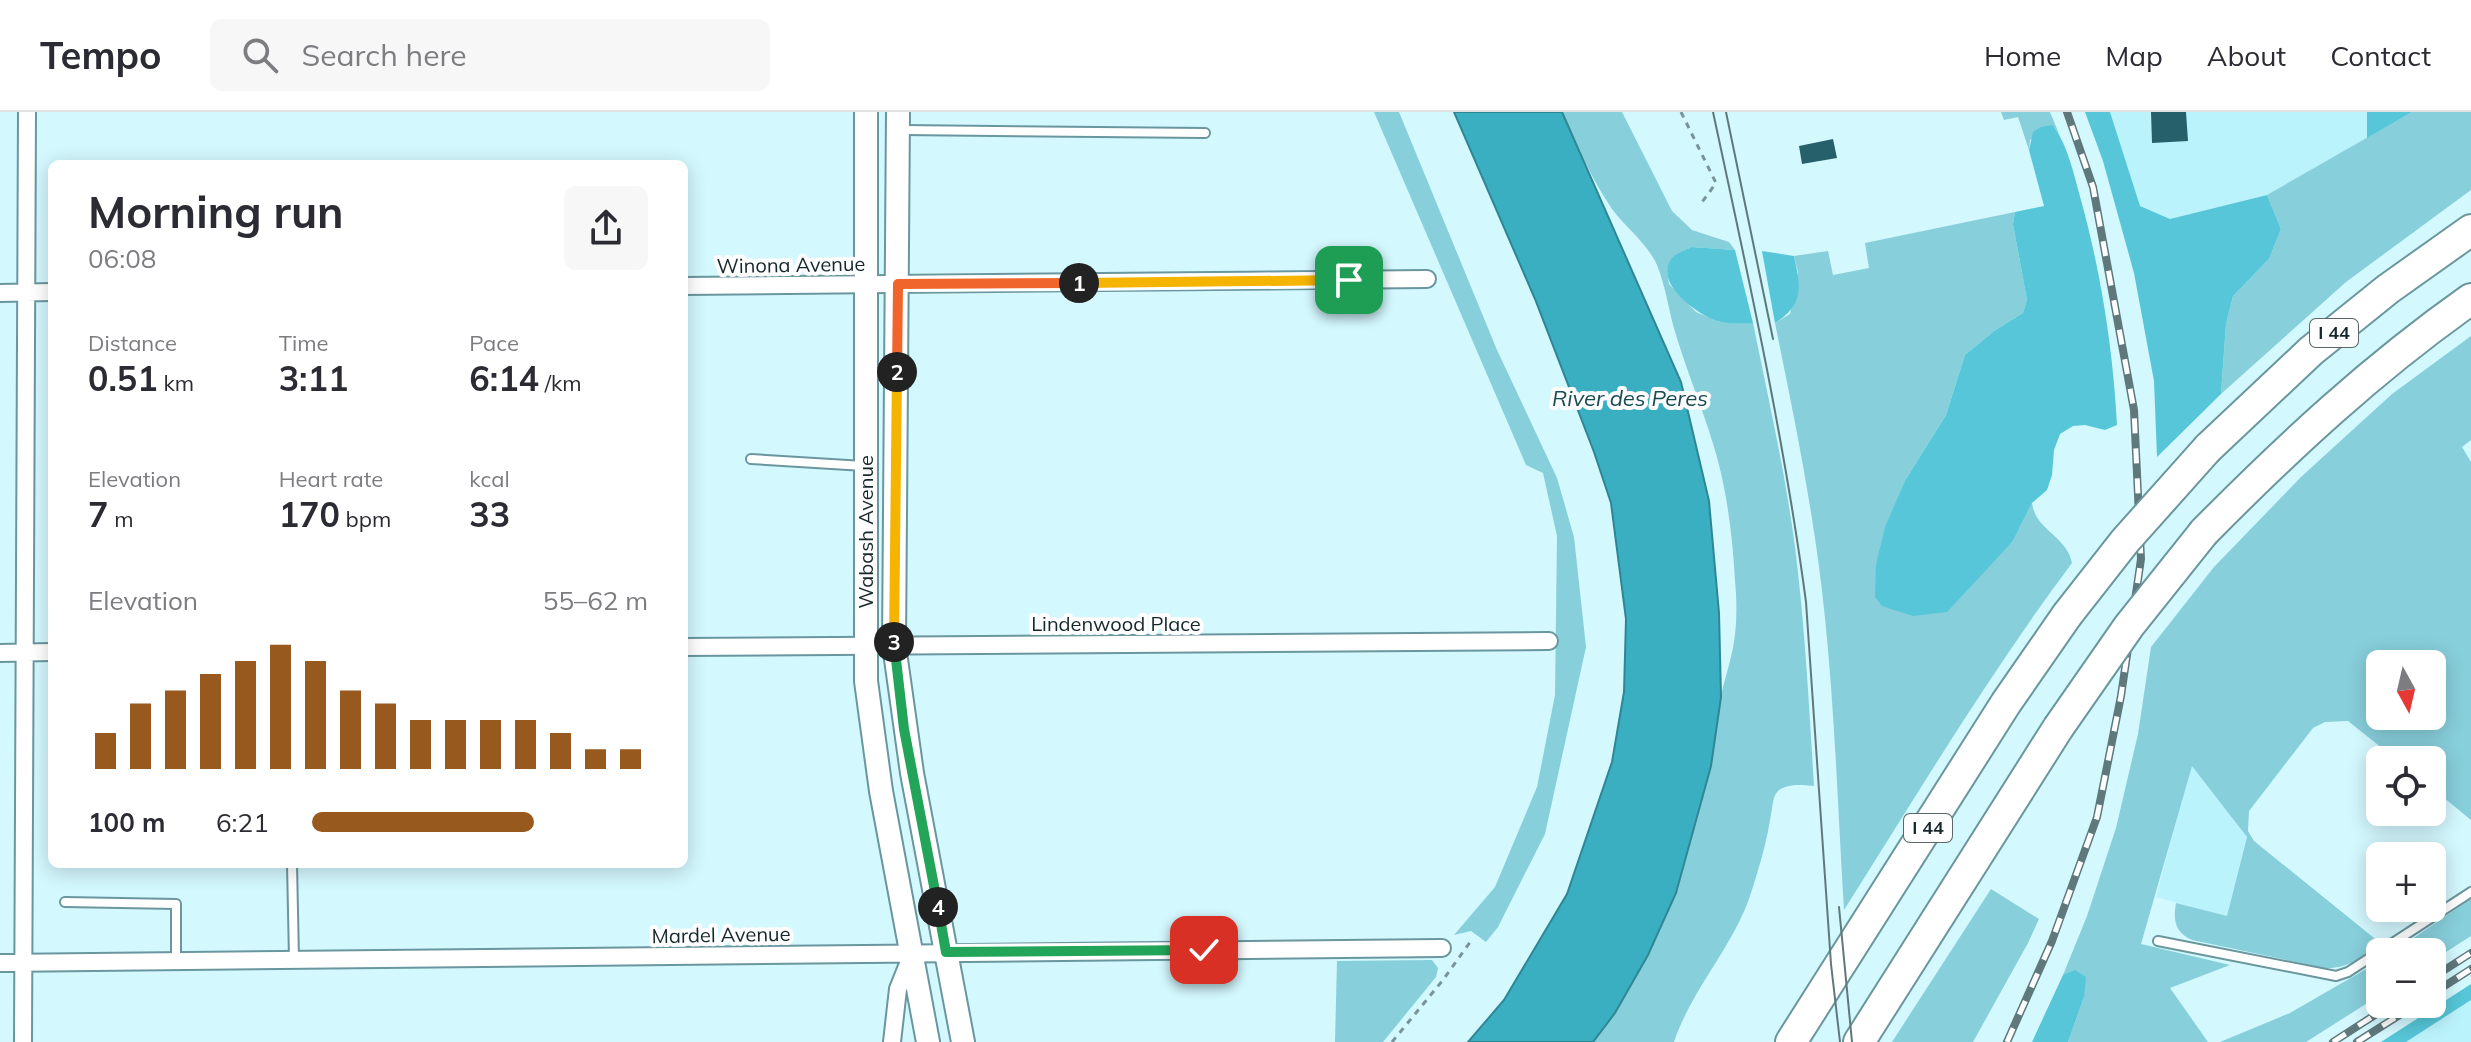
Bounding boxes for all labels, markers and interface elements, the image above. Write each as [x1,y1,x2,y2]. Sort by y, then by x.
search box [210,19,770,91]
text: Tempo [40,31,162,79]
icon: search [238,33,282,77]
text: Search here [302,36,467,74]
text: Home [1984,38,2061,73]
text: Map [2105,38,2163,73]
text: About [2207,38,2286,73]
text: Contact [2330,38,2431,73]
text: Morning run [88,184,344,239]
button: share [564,186,648,270]
text: 06:08 [88,242,156,275]
pin [1315,246,1383,314]
street label: Winona Avenue [716,251,866,278]
icon: arrive [1327,258,1371,302]
pin: 1 [1059,263,1099,303]
text: 1 [1072,269,1086,297]
road number: I 44 [2310,319,2358,347]
text: Distance [88,329,177,357]
text: Time [279,329,328,357]
text: Pace [469,329,519,357]
pin: 2 [877,352,917,392]
text: 0.51 [88,357,158,400]
text: 3:11 [279,357,348,400]
text: 6:14 [469,357,539,400]
text: 2 [890,358,904,386]
text: km [158,369,194,397]
text: /km [539,369,582,397]
water label: River des Peres [1552,384,1708,412]
street label: Wabash Avenue [853,455,878,609]
text: Elevation [88,465,181,493]
text: Heart rate [279,465,383,493]
text: kcal [469,465,510,493]
text: 7 [88,493,108,536]
text: 170 [279,493,340,536]
text: 33 [469,493,510,536]
text: m [108,505,133,533]
text: bpm [340,505,391,533]
text: Elevation [88,584,198,617]
text: 55–62 m [543,584,648,617]
street label: Lindenwood Place [1031,611,1201,636]
pin: 3 [874,622,914,662]
text: 3 [887,628,901,656]
north arrow [2366,650,2446,730]
map controls [2366,650,2446,1018]
button: locate [2366,746,2446,826]
text: 100 m [88,806,165,839]
text: 6:21 [216,806,269,839]
road number: I 44 [1904,814,1952,842]
button: + [2366,842,2446,922]
pin: 4 [918,887,958,927]
text: 4 [931,893,945,921]
pin [1170,916,1238,984]
street label: Mardel Avenue [651,921,791,948]
icon: check [1182,928,1226,972]
button: − [2366,938,2446,1018]

